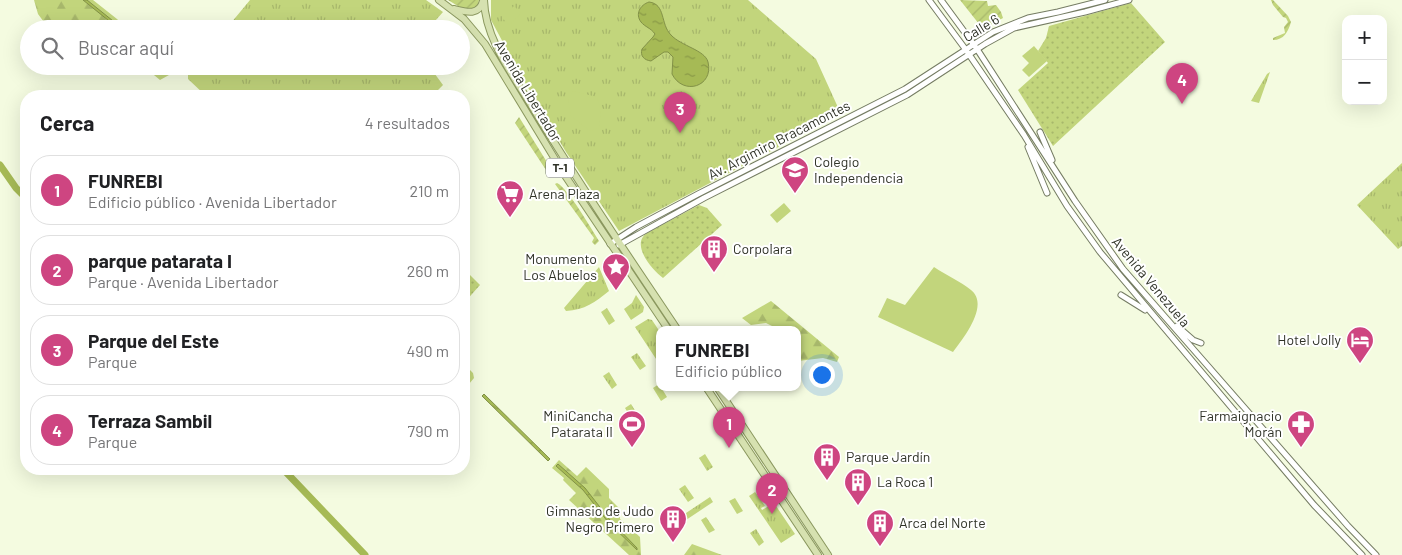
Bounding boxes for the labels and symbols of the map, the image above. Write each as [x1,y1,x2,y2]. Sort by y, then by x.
street label: Calle 6 [959,10,1002,45]
street label: Avenida Libertador [491,37,565,144]
pin: 4 [1166,63,1198,104]
pin: 3 [664,92,696,133]
street label: Av. Argimiro Bracamontes [705,96,853,183]
place label: Colegio Independencia [814,153,903,186]
school or university icon: Colegio Independencia [780,155,810,194]
road number: T-1 [546,158,574,178]
supermarket icon: Arena Plaza [495,179,525,218]
place label: Arena Plaza [529,185,600,202]
street label: Avenida Venezuela [1109,233,1194,330]
building icon: Corpolara [699,234,729,273]
place label: Corpolara [733,240,792,257]
place label: Monumento Los Abuelos [523,250,597,283]
place icon: Monumento Los Abuelos [601,252,631,291]
hotel icon: Hotel Jolly [1345,325,1375,364]
place label: Hotel Jolly [1277,331,1342,348]
your location [809,362,835,388]
place label: MiniCancha Patarata II [543,407,613,440]
pin: 1 [713,407,745,448]
place label: Farmaignacio Morán [1199,407,1282,440]
sports icon: MiniCancha Patarata II [617,409,647,448]
pharmacy icon: Farmaignacio Morán [1286,409,1316,448]
building icon: Parque Jardín [812,442,842,481]
place label: Parque Jardín [846,448,930,465]
building icon: La Roca 1 [843,467,873,506]
pin: 2 [756,473,788,514]
place label: La Roca 1 [877,473,933,490]
place label: Gimnasio de Judo Negro Primero [546,502,654,535]
building icon: Gimnasio de Judo Negro Primero [658,504,688,543]
building icon: Arca del Norte [865,508,895,547]
place label: Arca del Norte [899,514,986,531]

